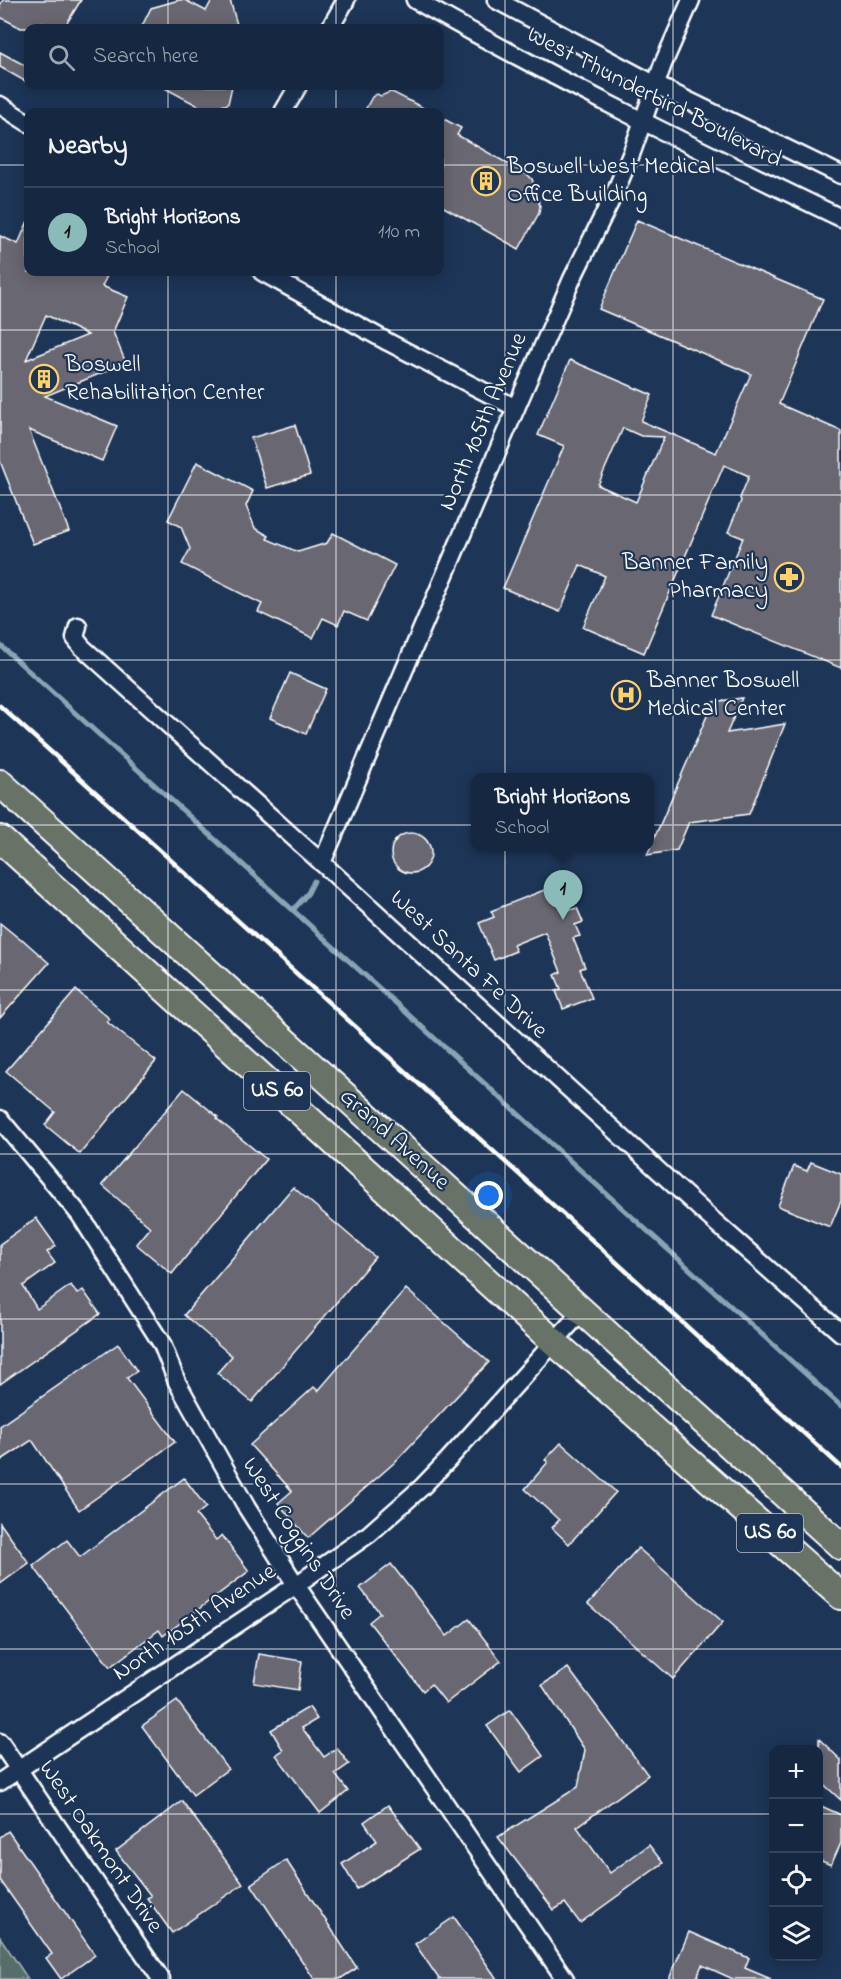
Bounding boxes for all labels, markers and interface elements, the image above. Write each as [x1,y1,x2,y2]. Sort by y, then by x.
street label: West Thunderbird Boulevard [520,18,788,178]
search box [24,24,444,90]
icon: search [45,41,78,74]
text: Search here [93,41,198,73]
text: Nearby [48,128,127,166]
place label: Boswell West Medical Office Building [506,150,715,213]
building icon: Boswell West Medical Office Building [470,165,502,197]
text: Bright Horizons [105,202,241,234]
text: 1 [64,218,71,247]
text: 110 m [378,218,420,247]
text: School [105,234,160,263]
street label: North 105th Avenue [431,327,537,517]
place label: Boswell Rehabilitation Center [64,348,265,411]
building icon: Boswell Rehabilitation Center [28,363,60,395]
place label: Banner Family Pharmacy [621,546,768,610]
pharmacy icon: Banner Family Pharmacy [773,561,805,593]
place label: Banner Boswell Medical Center [646,664,799,727]
hospital icon: Banner Boswell Medical Center [610,679,642,711]
popup [471,773,654,851]
text: Bright Horizons [495,782,630,814]
text: School [495,814,549,843]
pin: 1 [544,870,582,920]
street label: West Santa Fe Drive [381,882,555,1048]
road number: US 60 [244,1072,310,1110]
street label: Grand Avenue [331,1081,457,1200]
your location [474,1181,503,1210]
street label: West Coggins Drive [232,1451,364,1627]
road number: US 60 [737,1514,803,1552]
street label: North 105th Avenue [106,1555,284,1691]
map controls [769,1745,823,1961]
button: + [769,1745,823,1799]
street label: West Oakmont Drive [29,1753,171,1941]
button: − [769,1799,823,1853]
button: locate [769,1853,823,1907]
button: layers [769,1907,823,1961]

